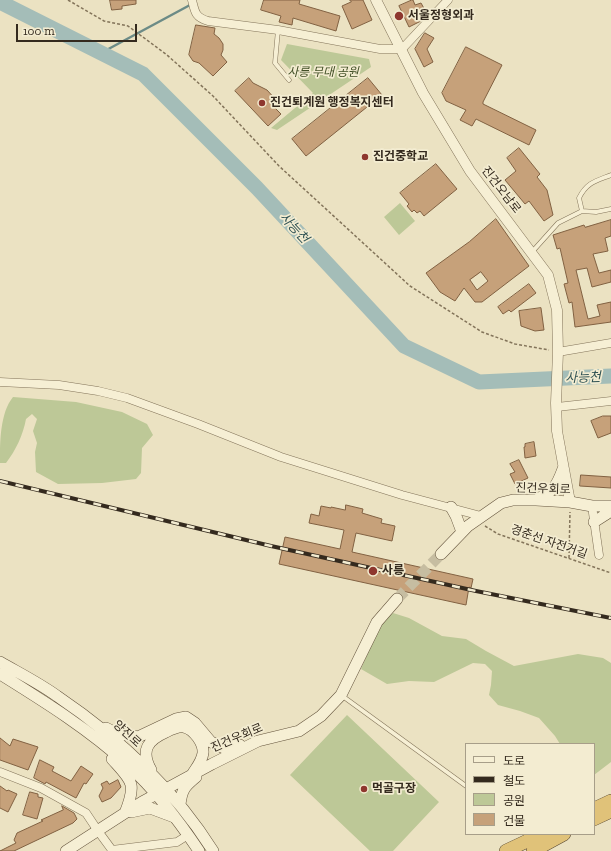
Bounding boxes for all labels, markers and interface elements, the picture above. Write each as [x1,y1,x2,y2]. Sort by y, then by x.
place label: 서울정형외과 [408,9,474,23]
marker: 서울정형외과 [393,10,405,22]
scale bar [18,16,139,42]
text: 100 m [23,24,55,38]
park label: 사릉 무대 공원 [287,66,359,80]
place label: 진건퇴계원 행정복지센터 [270,96,394,110]
marker: 진건퇴계원 행정복지센터 [257,98,267,108]
place label: 진건중학교 [373,150,428,164]
marker: 진건중학교 [360,152,370,162]
street label: 진건오남로 [478,164,524,216]
water label: 사능천 [276,210,312,246]
water label: 사능천 [565,370,601,386]
street label: 진건우회로 [515,481,571,497]
street label: 경춘선 자전거길 [509,522,589,562]
place label: 사릉 [382,564,404,578]
marker: 사릉 [367,565,379,577]
street label: 양진로 [110,718,144,750]
street label: 진건우회로 [209,721,265,755]
legend [465,743,595,835]
text: 도로 [503,754,525,768]
text: 철도 [503,774,525,788]
place label: 먹골구장 [372,782,416,796]
marker: 먹골구장 [359,784,369,794]
text: 공원 [503,794,525,808]
text: 건물 [503,814,525,828]

